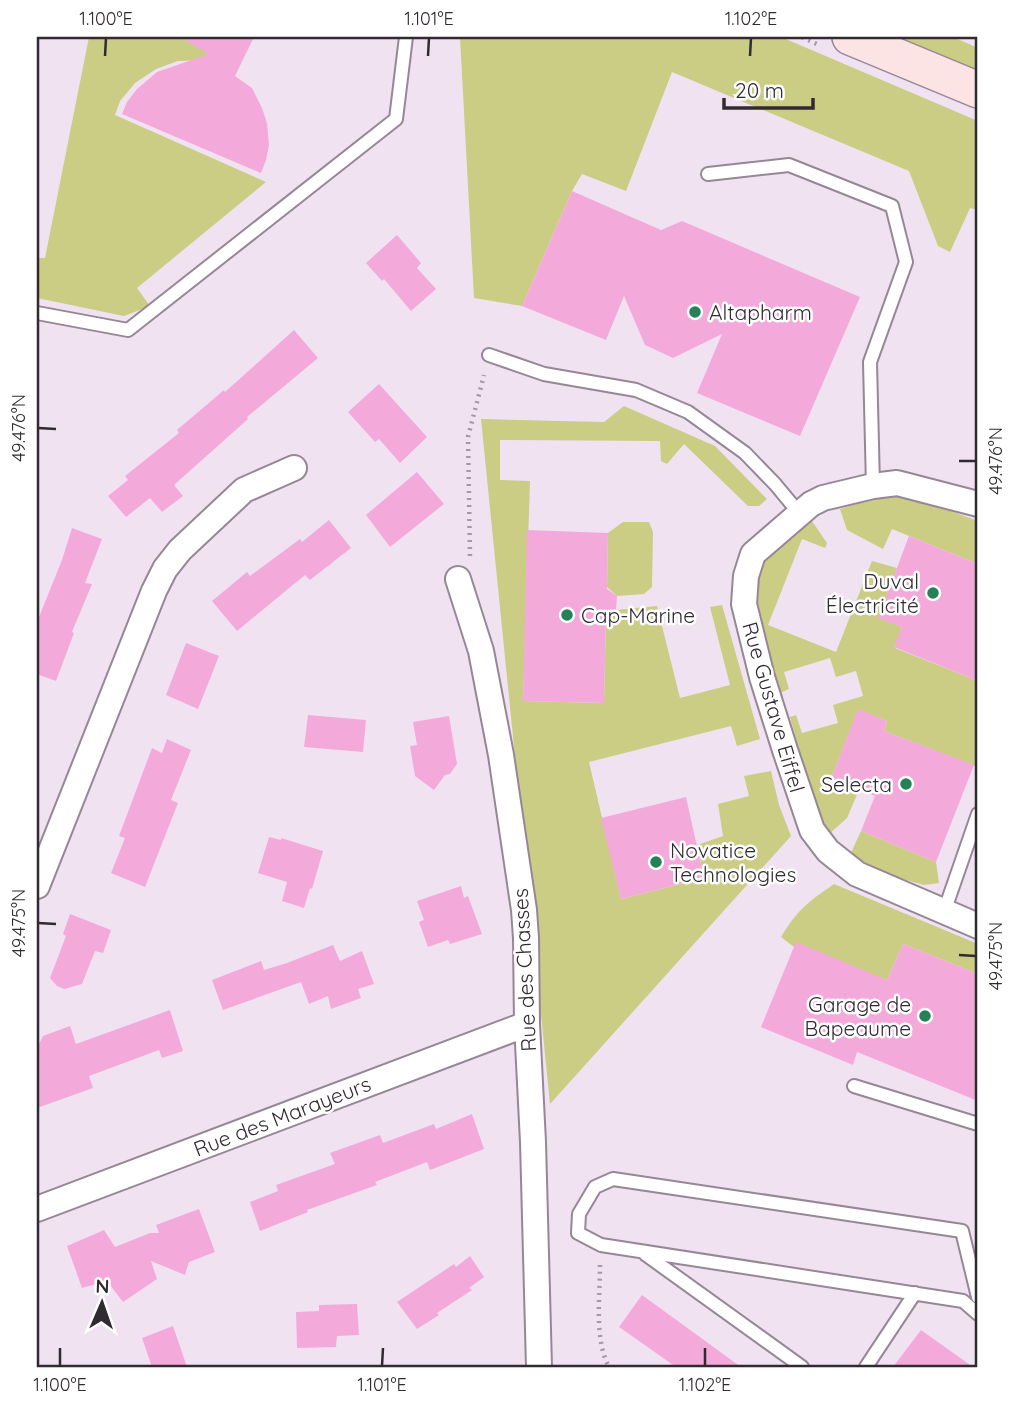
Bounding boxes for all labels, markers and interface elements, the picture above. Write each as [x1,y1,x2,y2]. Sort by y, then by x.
text: 1.100°E [79,7,133,30]
text: 1.101°E [404,7,454,30]
text: 1.102°E [725,7,777,30]
scale bar [724,66,814,110]
text: 20 m [735,77,784,103]
place label: Altapharm [709,299,812,325]
marker: Altapharm [687,304,703,320]
text: 49.476°N [7,394,30,462]
text: 49.476°N [984,427,1007,495]
place label: Duval Électricité [826,568,919,618]
marker: Duval Électricité [925,585,941,601]
place label: Cap-Marine [581,602,695,628]
marker: Cap-Marine [559,607,575,623]
street label: Rue Gustave Eiffel [737,619,811,795]
place label: Selecta [821,771,892,797]
marker: Selecta [898,776,914,792]
place label: Novatice Technologies [670,837,796,887]
marker: Novatice Technologies [648,854,664,870]
street label: Rue des Chasses [507,888,541,1052]
text: 49.475°N [7,889,30,957]
text: 49.475°N [984,922,1007,990]
place label: Garage de Bapeaume [804,991,911,1041]
marker: Garage de Bapeaume [917,1008,933,1024]
street label: Rue des Marayeurs [190,1070,374,1162]
north arrow [66,1268,136,1338]
text: N [95,1274,110,1298]
text: 1.100°E [33,1373,87,1396]
text: 1.101°E [357,1373,407,1396]
text: 1.102°E [679,1373,731,1396]

